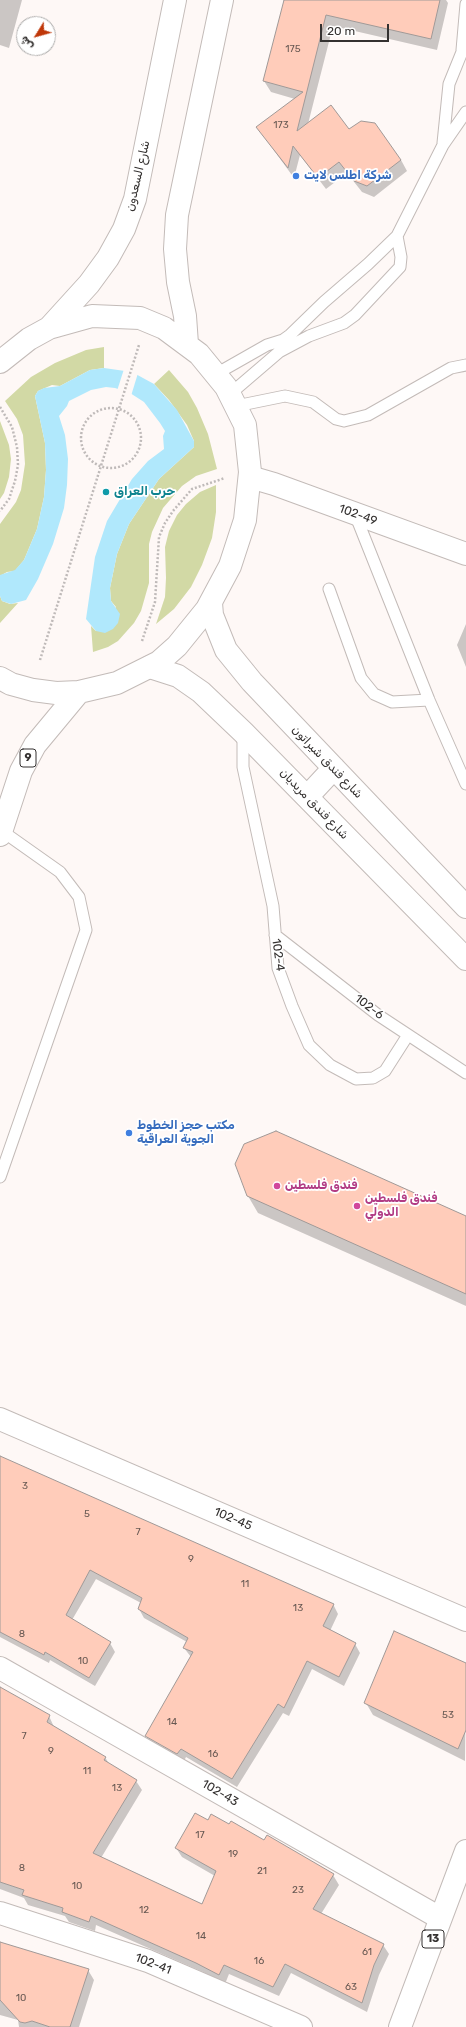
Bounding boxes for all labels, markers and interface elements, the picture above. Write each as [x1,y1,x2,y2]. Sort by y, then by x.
north arrow [16,16,56,56]
scale bar [322,16,391,42]
text: 20 m [327,24,355,38]
text: ش [17,33,36,52]
house number: 175 [285,43,301,55]
house number: 173 [273,119,289,131]
street label: شارع السعدون [123,139,153,213]
place label: شركة اطلس لايت [304,169,392,183]
marker: شركة اطلس لايت [291,171,301,181]
place label: حرب العراق [114,485,175,499]
marker: حرب العراق [101,487,111,497]
street label: 102-49 [337,501,379,529]
street label: شارع فندق شيراتون [289,723,365,801]
road number: 9 [20,749,36,767]
street label: شارع فندق مريديان [277,766,351,842]
street label: 102-4 [269,938,287,972]
street label: 102-6 [352,991,386,1023]
place label: مكتب حجز الخطوط الجوية العراقية [137,1119,235,1147]
marker: مكتب حجز الخطوط الجوية العراقية [124,1128,134,1138]
place label: فندق فلسطين [285,1179,357,1193]
marker: فندق فلسطين [272,1181,282,1191]
place label: فندق فلسطين الدولي [365,1192,437,1220]
marker: فندق فلسطين الدولي [352,1201,362,1211]
house number: 3 [22,1480,28,1492]
street label: 102-45 [212,1505,254,1533]
house number: 5 [84,1508,90,1520]
house number: 7 [135,1526,141,1538]
house number: 9 [188,1553,194,1565]
house number: 11 [241,1578,249,1590]
house number: 13 [293,1602,303,1614]
house number: 8 [19,1628,25,1640]
house number: 10 [78,1655,88,1667]
house number: 53 [442,1709,454,1721]
house number: 14 [167,1716,177,1728]
house number: 7 [21,1730,27,1742]
house number: 9 [48,1745,54,1757]
house number: 16 [208,1748,218,1760]
house number: 11 [83,1765,91,1777]
street label: 102-43 [199,1777,241,1809]
house number: 13 [112,1782,122,1794]
house number: 17 [195,1829,205,1841]
house number: 19 [228,1848,238,1860]
house number: 8 [19,1862,25,1874]
house number: 21 [257,1865,267,1877]
house number: 10 [72,1880,82,1892]
house number: 23 [292,1884,304,1896]
house number: 12 [139,1904,149,1916]
house number: 14 [196,1930,206,1942]
road number: 13 [422,1930,444,1948]
house number: 61 [362,1946,372,1958]
street label: 102-41 [133,1951,173,1977]
house number: 16 [254,1955,264,1967]
house number: 63 [345,1981,357,1993]
house number: 10 [16,1992,26,2004]

